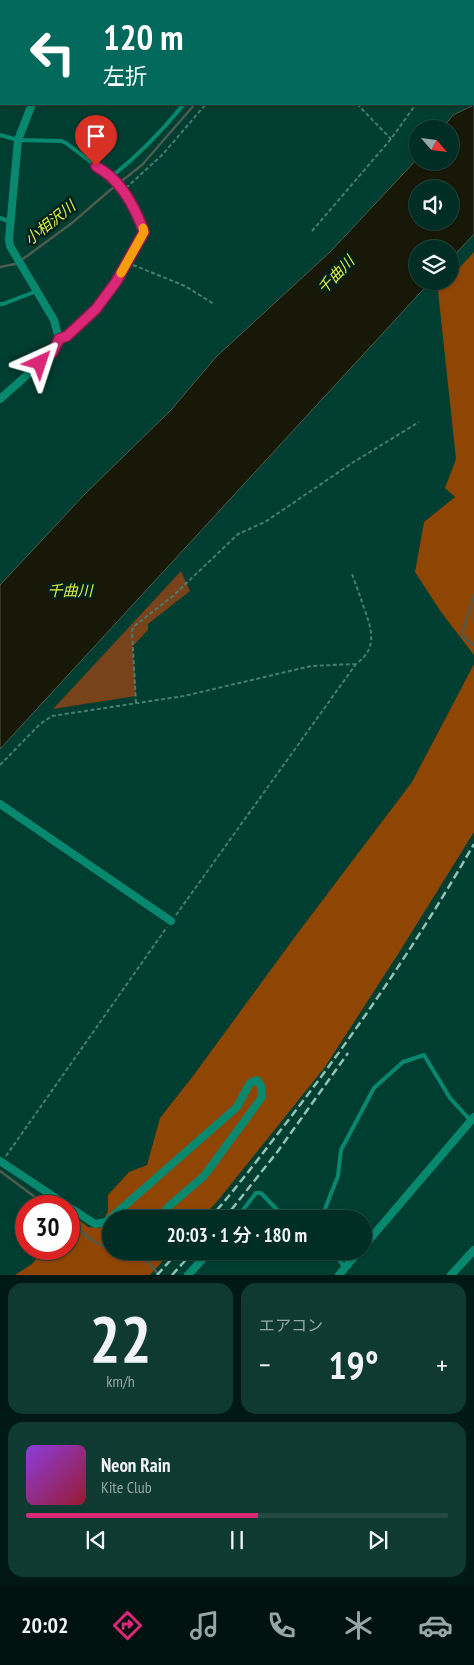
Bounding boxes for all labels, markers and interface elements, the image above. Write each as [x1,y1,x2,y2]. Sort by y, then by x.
text: 120 m [103,14,184,60]
icon: left [20,20,85,85]
text: 左折 [103,62,147,90]
pin [75,115,117,166]
north arrow [409,120,459,170]
map controls [409,120,459,290]
icon: arrive [82,122,110,150]
button: sound [409,180,459,230]
water label: 小相沢川 [20,195,81,249]
button: layers [409,240,459,290]
water label: 千曲川 [313,250,359,297]
position arrow [13,336,65,388]
water label: 千曲川 [47,581,94,600]
speed limit sign: 30 [15,1195,80,1260]
text: 20:03 · 1 分 · 180 m [167,1223,307,1247]
text: 22 [89,1296,152,1380]
text: エアコン [259,1315,323,1335]
text: 19° [328,1340,379,1389]
text: − [259,1346,271,1383]
text: + [436,1346,448,1383]
text: km/h [106,1371,135,1391]
text: Neon Rain [101,1453,170,1477]
text: Kite Club [101,1477,152,1497]
icon: previous [82,1526,110,1554]
icon: pause [223,1526,251,1554]
icon: next [364,1526,392,1554]
icon: directions [110,1608,145,1643]
icon: music [187,1608,222,1643]
icon: phone [264,1608,299,1643]
icon: climate [341,1608,376,1643]
icon: car [418,1608,453,1643]
text: 20:02 [21,1611,69,1639]

